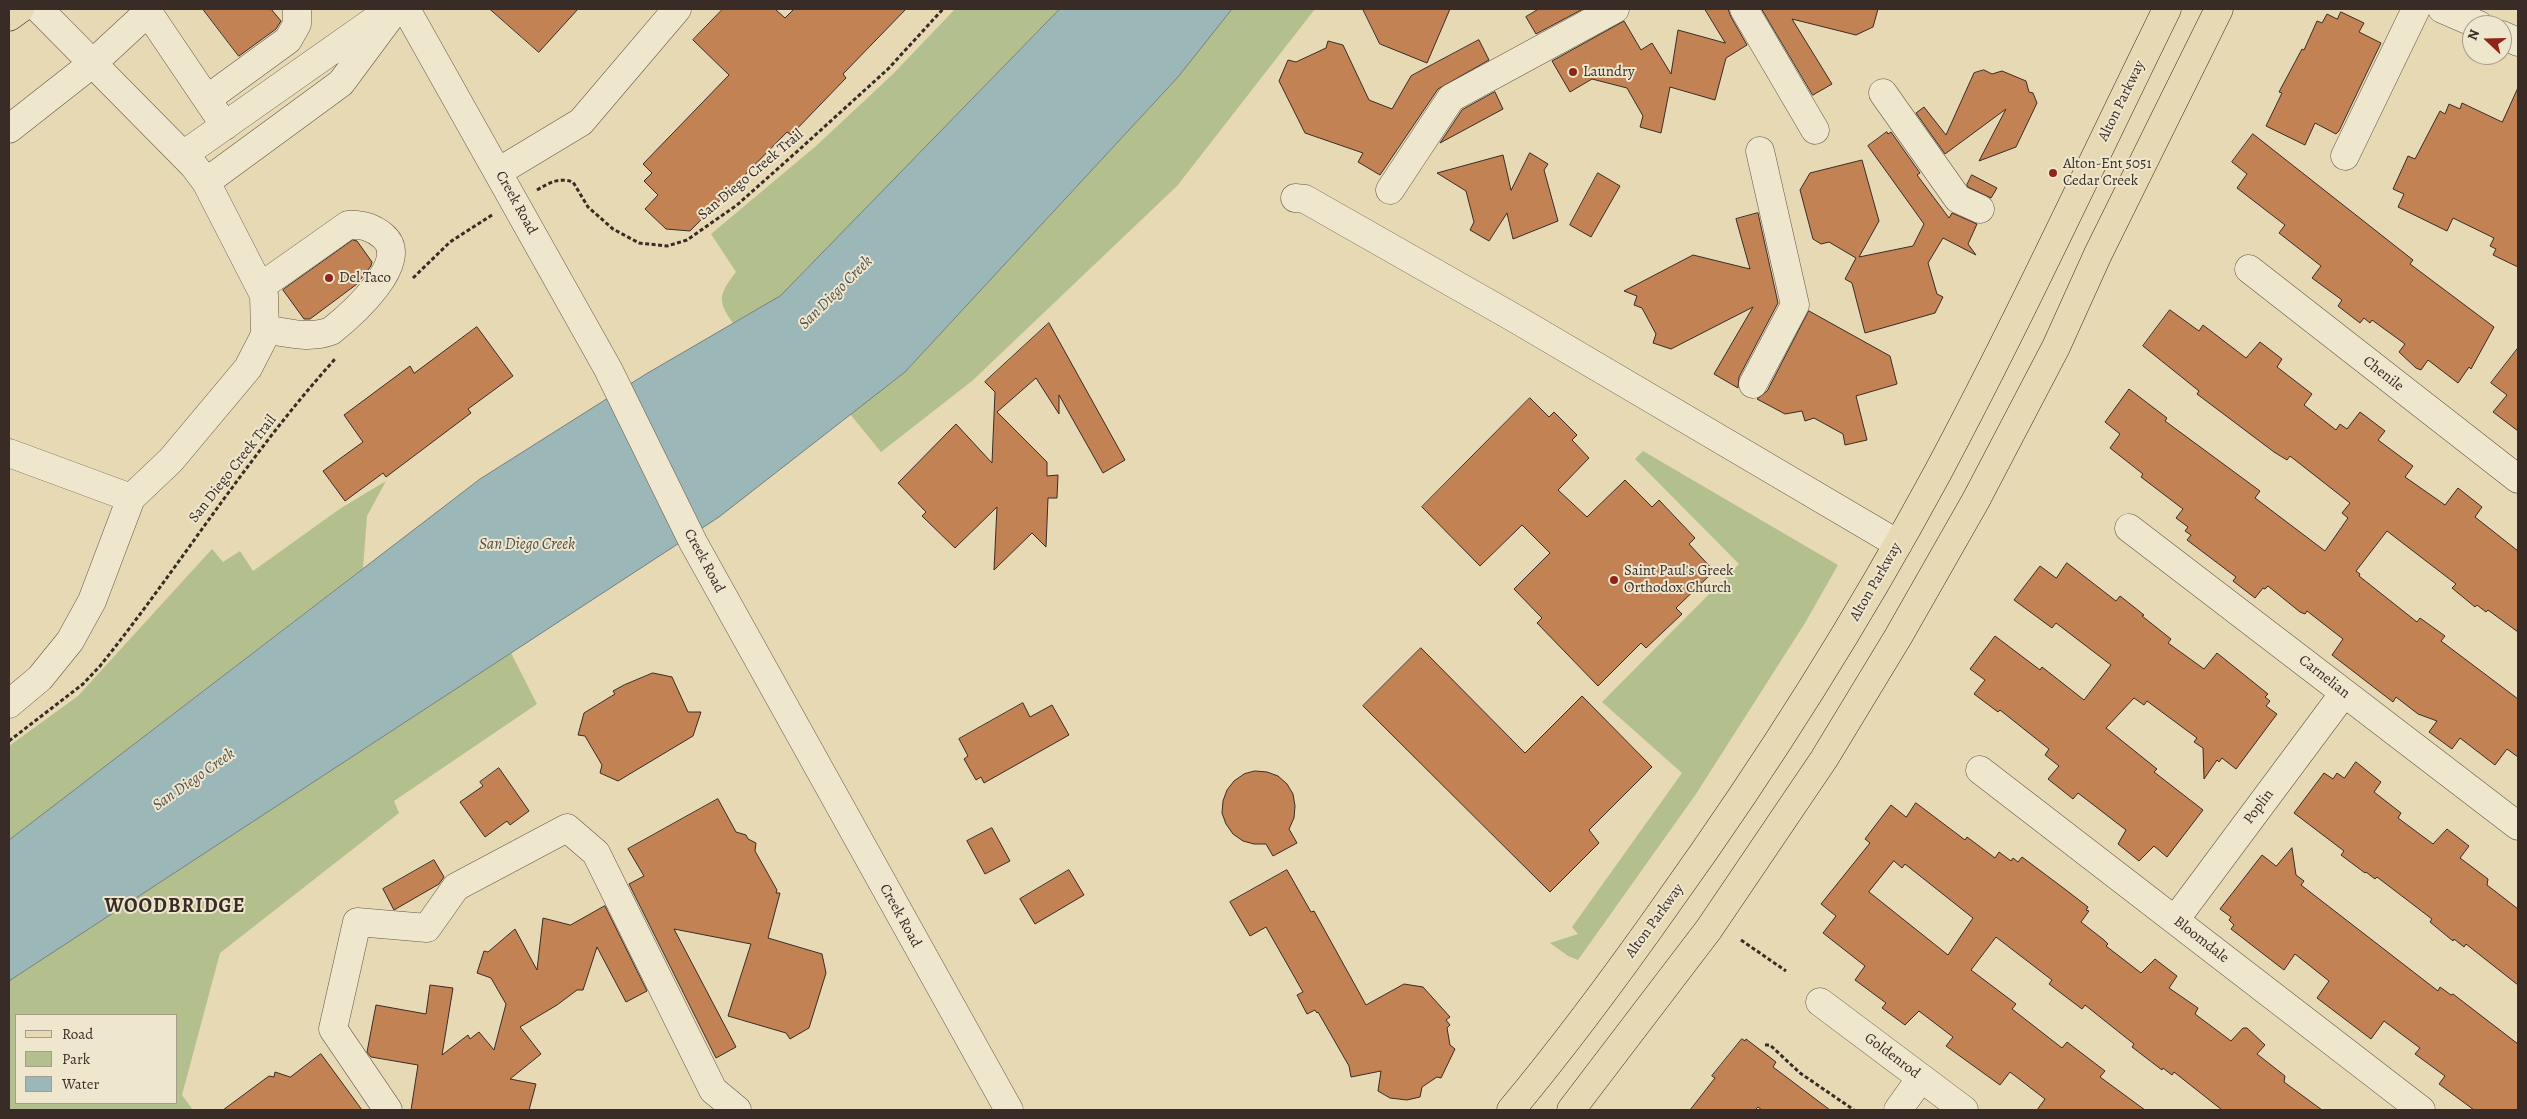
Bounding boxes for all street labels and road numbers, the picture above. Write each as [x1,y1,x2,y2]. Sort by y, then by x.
street label: Alton Parkway [2095,58,2149,144]
street label: San Diego Creek Trail [695,126,807,224]
street label: Creek Road [491,168,541,238]
street label: Chenile [2359,352,2407,396]
street label: San Diego Creek Trail [185,411,281,527]
street label: Creek Road [680,526,728,596]
street label: Alton Parkway [1846,540,1906,624]
street label: Carnelian [2295,651,2353,703]
street label: Poplin [2240,786,2278,828]
street label: Alton Parkway [1622,880,1688,962]
street label: Creek Road [875,881,925,951]
street label: Bloomdale [2170,913,2232,967]
street label: Goldenrod [1861,1029,1923,1083]

